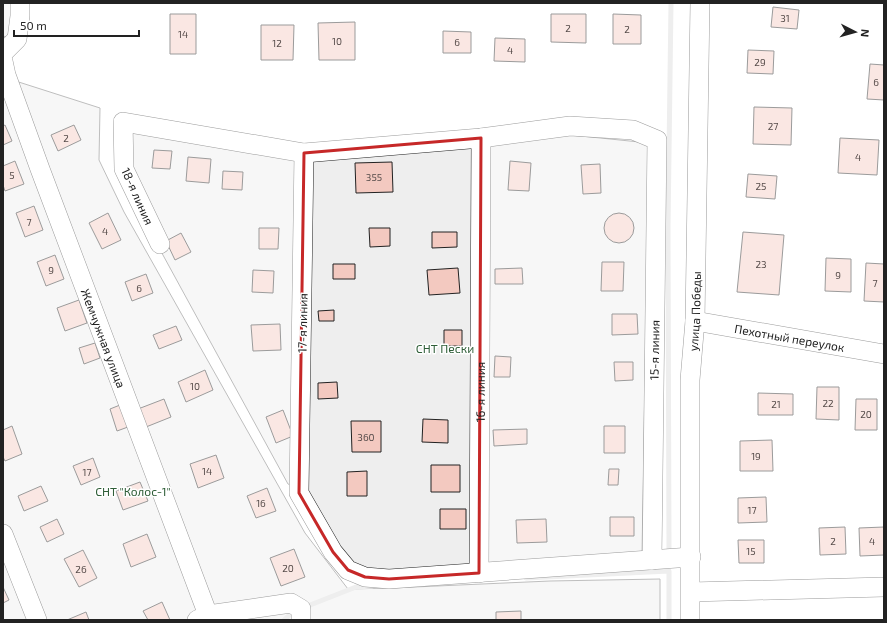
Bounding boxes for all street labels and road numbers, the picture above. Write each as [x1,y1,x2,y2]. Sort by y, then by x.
street label: 18-я линия [119,165,157,227]
street label: улица Победы [685,271,703,352]
street label: Жемчужная улица [79,287,129,390]
street label: 17-я линия [294,293,310,353]
street label: 15-я линия [646,320,662,380]
street label: Пехотный переулок [733,321,846,354]
street label: 16-я линия [473,362,487,422]

